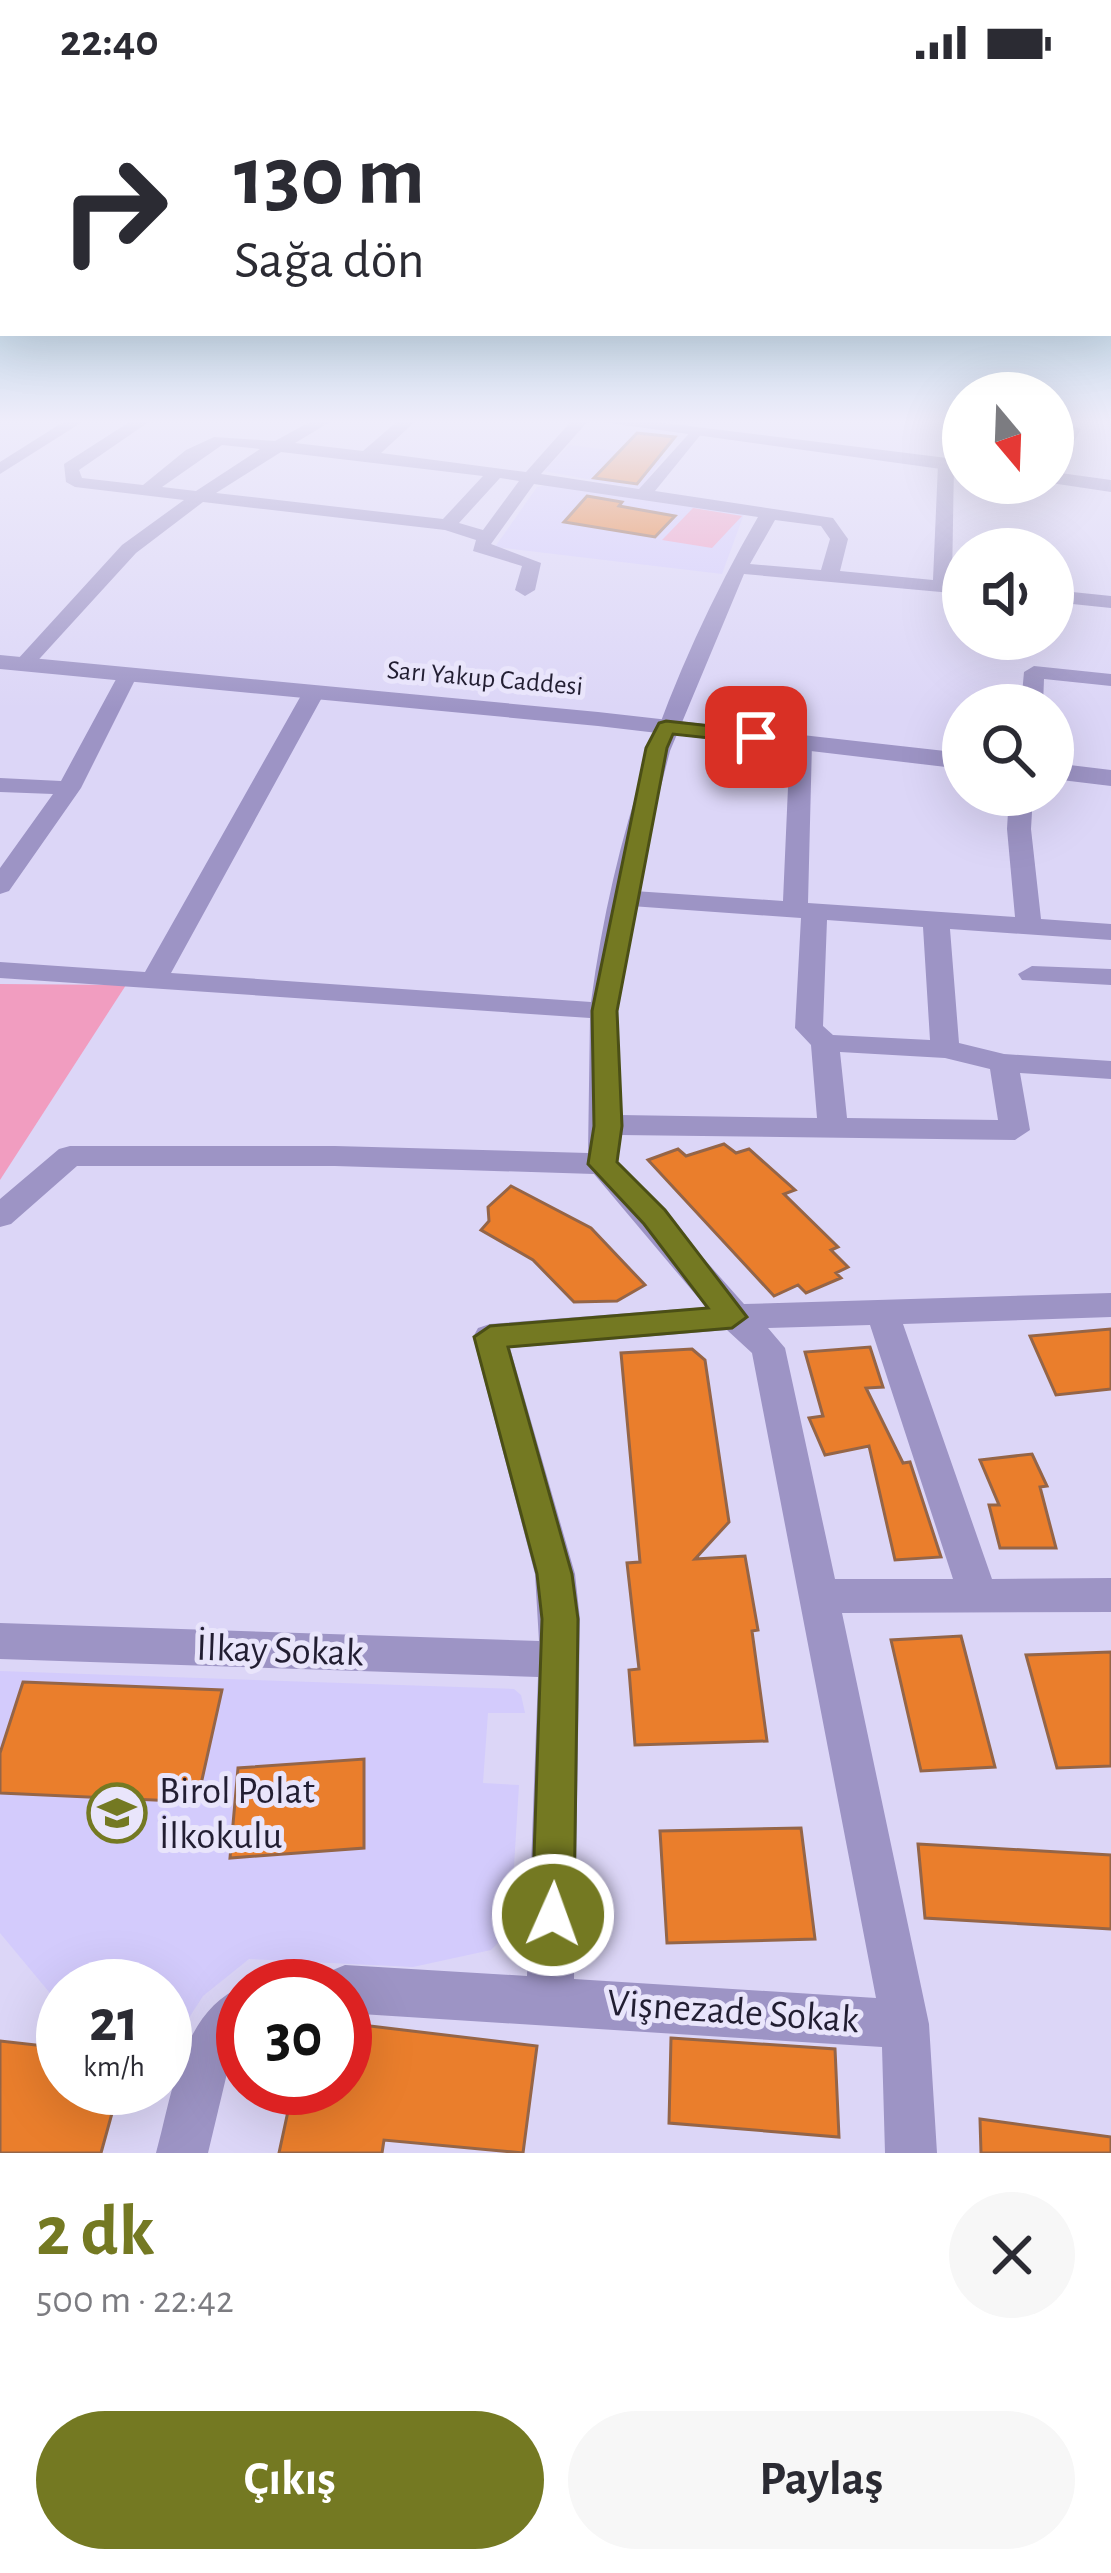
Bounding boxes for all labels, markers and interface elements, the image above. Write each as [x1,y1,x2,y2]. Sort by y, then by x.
text: 22:40 [60,19,159,64]
icon: right [36,132,192,288]
text: 130 m [234,136,425,220]
text: Sağa dön [234,234,425,288]
north arrow [942,372,1074,504]
map controls [942,372,1074,816]
button: sound [942,528,1074,660]
street label: Sarı Yakup Caddesi [386,656,584,700]
button: search [942,684,1074,816]
pin [705,686,807,788]
icon: arrive [723,704,789,770]
street label: İlkay Sokak [196,1627,365,1673]
place label: Birol Polat İlkokulu [159,1772,315,1856]
school or university icon: Birol Polat İlkokulu [86,1782,148,1844]
position arrow [490,1852,616,1978]
speed limit sign: 30 [216,1959,372,2115]
street label: Vişnezade Sokak [606,1984,860,2040]
text: 21 [89,1992,139,2052]
text: km/h [83,2052,145,2082]
button: close [949,2192,1075,2318]
text: 2 dk [36,2196,154,2268]
text: 500 m · 22:42 [36,2281,234,2320]
button: Çıkış [36,2411,544,2549]
button: Paylaş [568,2411,1075,2549]

